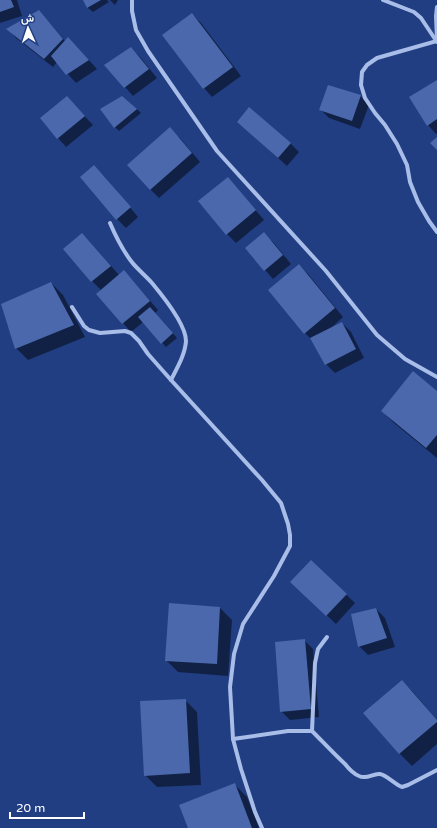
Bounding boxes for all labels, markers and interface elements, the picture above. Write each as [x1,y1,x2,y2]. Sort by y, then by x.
north arrow [8,8,48,48]
text: ش [21,12,34,25]
scale bar [10,794,84,820]
text: 20 m [16,801,45,815]

